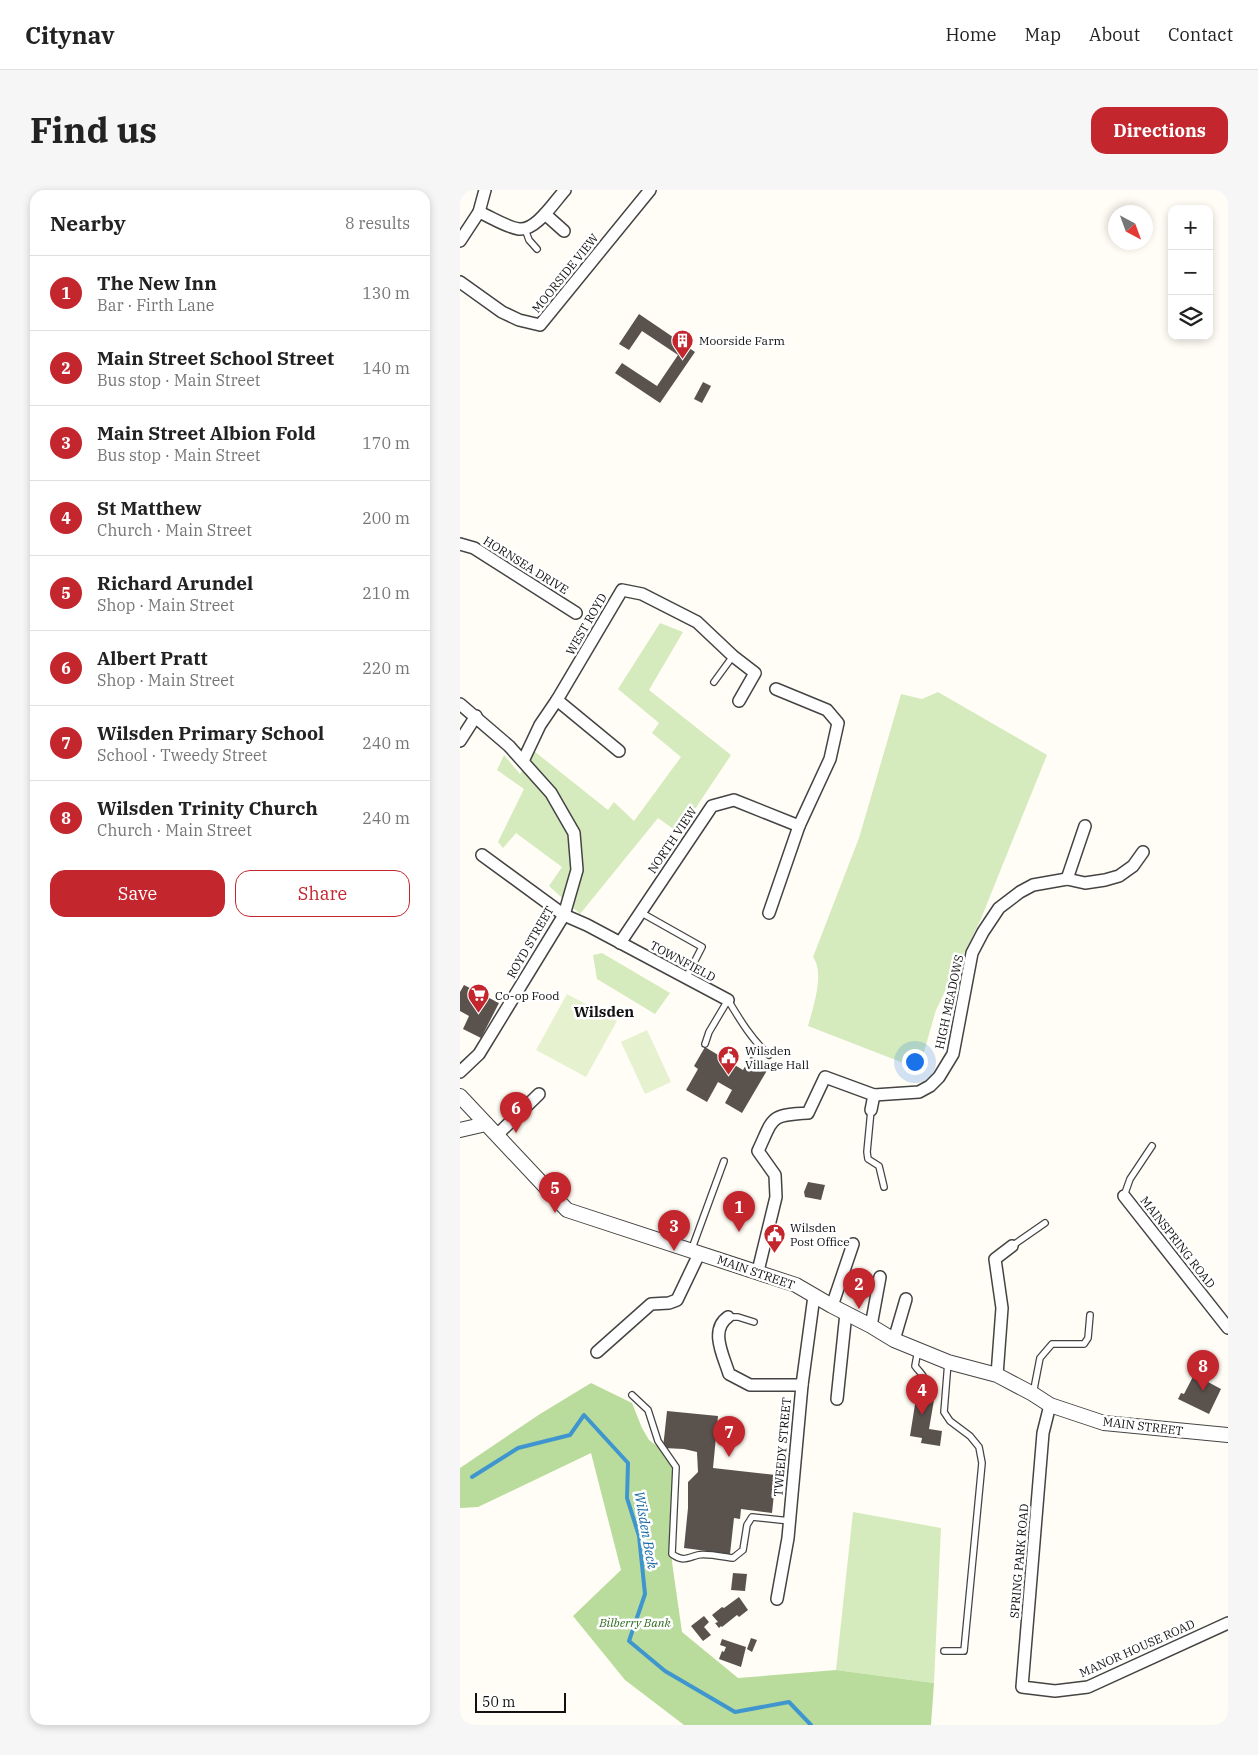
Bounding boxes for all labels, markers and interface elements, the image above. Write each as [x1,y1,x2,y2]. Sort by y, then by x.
text: Citynav [25,19,114,51]
text: Home [945,23,997,46]
text: Map [1025,23,1061,46]
text: About [1089,23,1140,46]
text: Contact [1168,23,1233,46]
text: Find us [30,107,157,153]
button: Directions [1091,107,1228,154]
north arrow [1108,205,1153,250]
map controls [1168,205,1213,340]
button: + [1168,205,1213,250]
text: Nearby [50,209,126,237]
text: 8 results [345,213,410,233]
street label: MOORSIDE VIEW [529,230,602,316]
button: − [1168,250,1213,295]
text: The New Inn [97,271,217,295]
text: 1 [61,283,71,303]
text: 130 m [362,283,410,303]
text: Bar · Firth Lane [97,295,214,315]
button: layers [1168,295,1213,340]
building icon: Moorside Farm [671,328,695,359]
place label: Moorside Farm [699,333,785,348]
text: Main Street School Street [97,346,334,370]
text: 2 [61,358,71,378]
text: 140 m [362,358,410,378]
text: Bus stop · Main Street [97,370,260,390]
text: Main Street Albion Fold [97,421,316,445]
text: 3 [61,433,71,453]
text: 170 m [362,433,410,453]
text: Bus stop · Main Street [97,445,260,465]
text: St Matthew [97,496,202,520]
text: 4 [61,508,71,528]
text: 200 m [362,508,410,528]
text: Church · Main Street [97,520,252,540]
street label: HORNSEA DRIVE [481,533,571,597]
text: Richard Arundel [97,571,253,595]
text: 5 [61,583,71,603]
text: 210 m [362,583,410,603]
street label: WEST ROYD [562,590,610,658]
text: Shop · Main Street [97,595,234,615]
text: Albert Pratt [97,646,208,670]
text: 6 [61,658,71,678]
text: 220 m [362,658,410,678]
text: Shop · Main Street [97,670,234,690]
text: Wilsden Primary School [97,721,324,745]
text: 7 [61,733,71,753]
text: 240 m [362,733,410,753]
text: School · Tweedy Street [97,745,267,765]
text: Wilsden Trinity Church [97,796,318,820]
street label: NORTH VIEW [644,803,700,876]
text: 8 [61,808,71,828]
text: 240 m [362,808,410,828]
text: Church · Main Street [97,820,252,840]
button: Save [50,870,225,917]
button: Share [235,870,410,917]
street label: ROYD STREET [503,903,557,981]
street label: TOWNFIELD [648,937,718,985]
street label: HIGH MEADOWS [932,953,966,1051]
supermarket icon: Co-op Food [467,983,491,1014]
place label: Co-op Food [495,988,560,1003]
district label: Wilsden [574,1002,634,1021]
place label: Wilsden Village Hall [745,1043,809,1072]
public building icon: Wilsden Village Hall [717,1045,741,1076]
your location [902,1049,928,1075]
pin: 6 [500,1092,532,1133]
pin: 5 [539,1172,571,1213]
pin: 1 [723,1191,755,1232]
street label: MAINSPRING ROAD [1137,1193,1219,1291]
pin: 3 [658,1210,690,1251]
place label: Wilsden Post Office [790,1220,850,1249]
public building icon: Wilsden Post Office [762,1222,786,1253]
street label: MAIN STREET [715,1252,797,1292]
pin: 2 [843,1268,875,1309]
pin: 8 [1187,1350,1219,1391]
pin: 4 [906,1374,938,1415]
street label: TWEEDY STREET [770,1397,794,1497]
street label: MAIN STREET [1102,1414,1184,1438]
pin: 7 [713,1416,745,1457]
water label: Wilsden Beck [630,1490,662,1571]
street label: SPRING PARK ROAD [1007,1503,1031,1619]
park label: Bilberry Bank [598,1615,671,1630]
street label: MANOR HOUSE ROAD [1077,1616,1197,1680]
scale bar [475,1690,566,1713]
text: 50 m [482,1693,515,1711]

